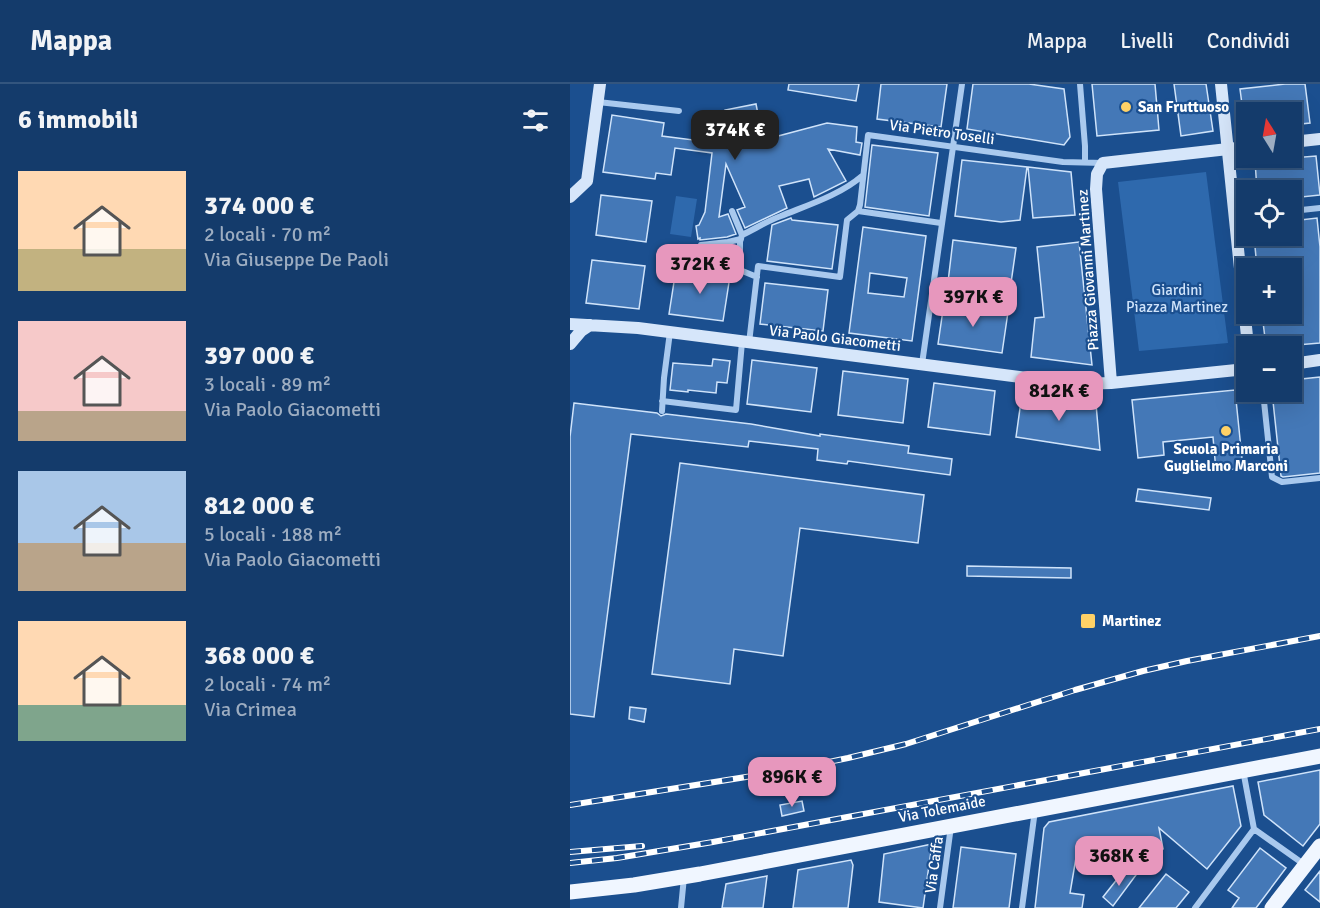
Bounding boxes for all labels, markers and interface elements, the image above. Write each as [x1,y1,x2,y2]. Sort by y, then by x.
text: Mappa [30,24,112,58]
text: Mappa [1027,28,1087,54]
text: Livelli [1120,28,1174,54]
text: Condividi [1207,28,1290,54]
place label: San Fruttuoso [1138,98,1229,116]
marker: San Fruttuoso [1119,100,1133,114]
north arrow [1236,102,1302,168]
map controls [1236,102,1302,402]
text: 6 immobili [18,104,138,136]
icon: filters [519,104,552,137]
pin: 374K € [686,110,784,161]
street label: Via Pietro Toselli [888,116,996,148]
text: 374K € [705,117,765,142]
button: locate [1236,180,1302,246]
street label: Piazza Giovanni Martinez [1073,189,1103,351]
text: 374 000 € [204,190,314,222]
icon: home [66,195,138,267]
text: 2 locali · 70 m² [204,222,331,247]
pin: 372K € [651,244,749,295]
text: Via Giuseppe De Paoli [204,247,389,272]
text: 372K € [670,251,730,276]
button: + [1236,258,1302,324]
pin: 397K € [924,277,1022,328]
park label: Giardini Piazza Martinez [1126,281,1228,316]
text: 397K € [943,284,1003,309]
street label: Via Paolo Giacometti [768,321,902,355]
button: − [1236,336,1302,402]
text: 397 000 € [204,340,314,372]
icon: home [66,345,138,417]
pin: 812K € [1010,371,1108,422]
text: 3 locali · 89 m² [204,372,331,397]
text: 812K € [1029,378,1089,403]
text: Via Paolo Giacometti [204,397,381,422]
marker: Scuola Primaria Guglielmo Marconi [1219,424,1233,438]
place label: Scuola Primaria Guglielmo Marconi [1164,440,1288,475]
text: 812 000 € [204,490,314,522]
icon: home [66,495,138,567]
text: 5 locali · 188 m² [204,522,342,547]
text: Via Paolo Giacometti [204,547,381,572]
marker: Martinez [1079,612,1097,630]
place label: Martinez [1102,612,1161,630]
text: 368 000 € [204,640,314,672]
icon: home [66,645,138,717]
text: 2 locali · 74 m² [204,672,331,697]
text: Via Crimea [204,697,297,722]
pin: 896K € [743,757,841,808]
text: 896K € [762,764,822,789]
street label: Via Tolemaide [897,792,987,826]
street label: Via Caffa [921,835,947,895]
pin: 368K € [1070,836,1168,887]
text: 368K € [1089,843,1149,868]

